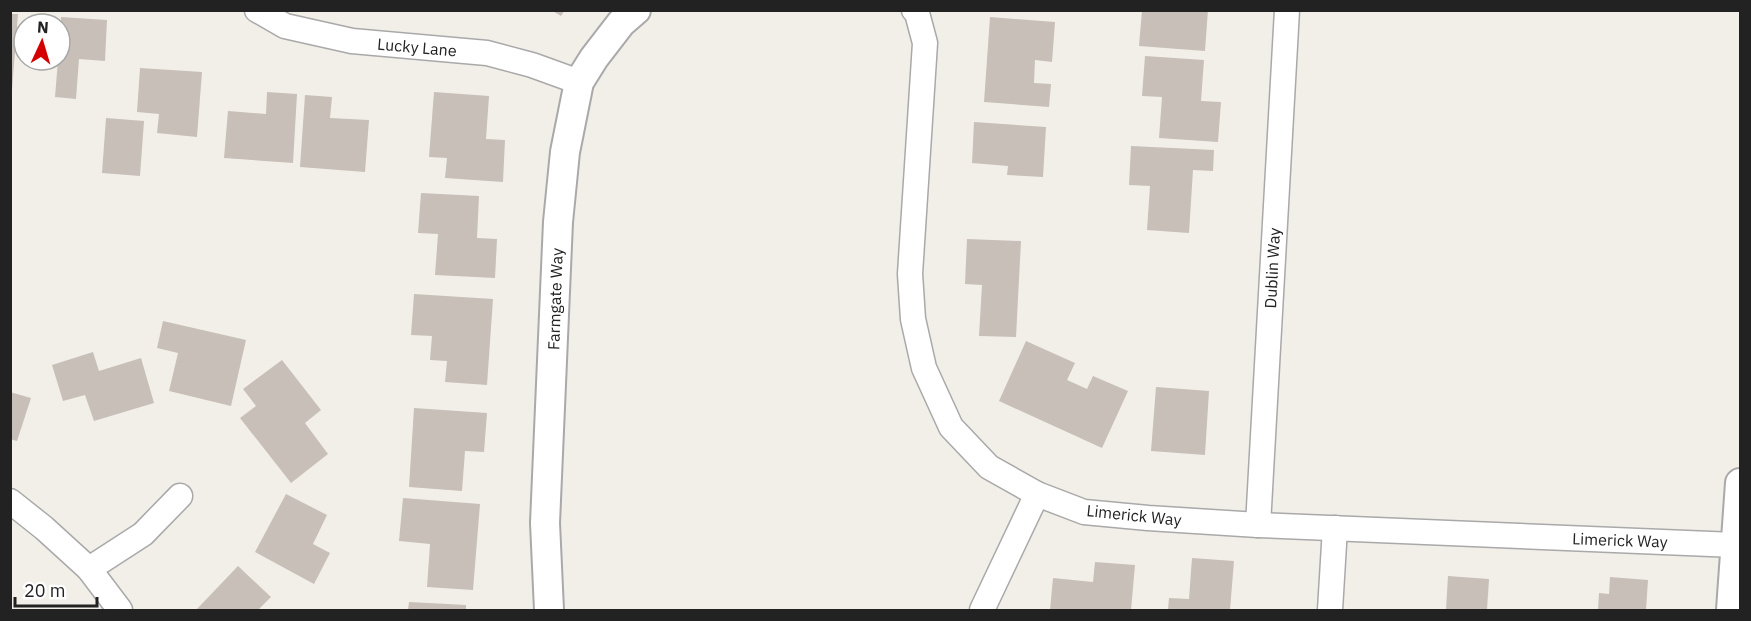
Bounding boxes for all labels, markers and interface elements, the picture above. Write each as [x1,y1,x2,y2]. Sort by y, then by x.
north arrow [12,12,72,72]
text: N [37,17,50,37]
street label: Lucky Lane [376,34,458,60]
street label: Dublin Way [1260,227,1284,309]
street label: Farmgate Way [543,248,567,350]
street label: Limerick Way [1085,500,1183,530]
street label: Limerick Way [1572,528,1668,552]
scale bar [15,570,98,608]
text: 20 m [24,579,66,602]

